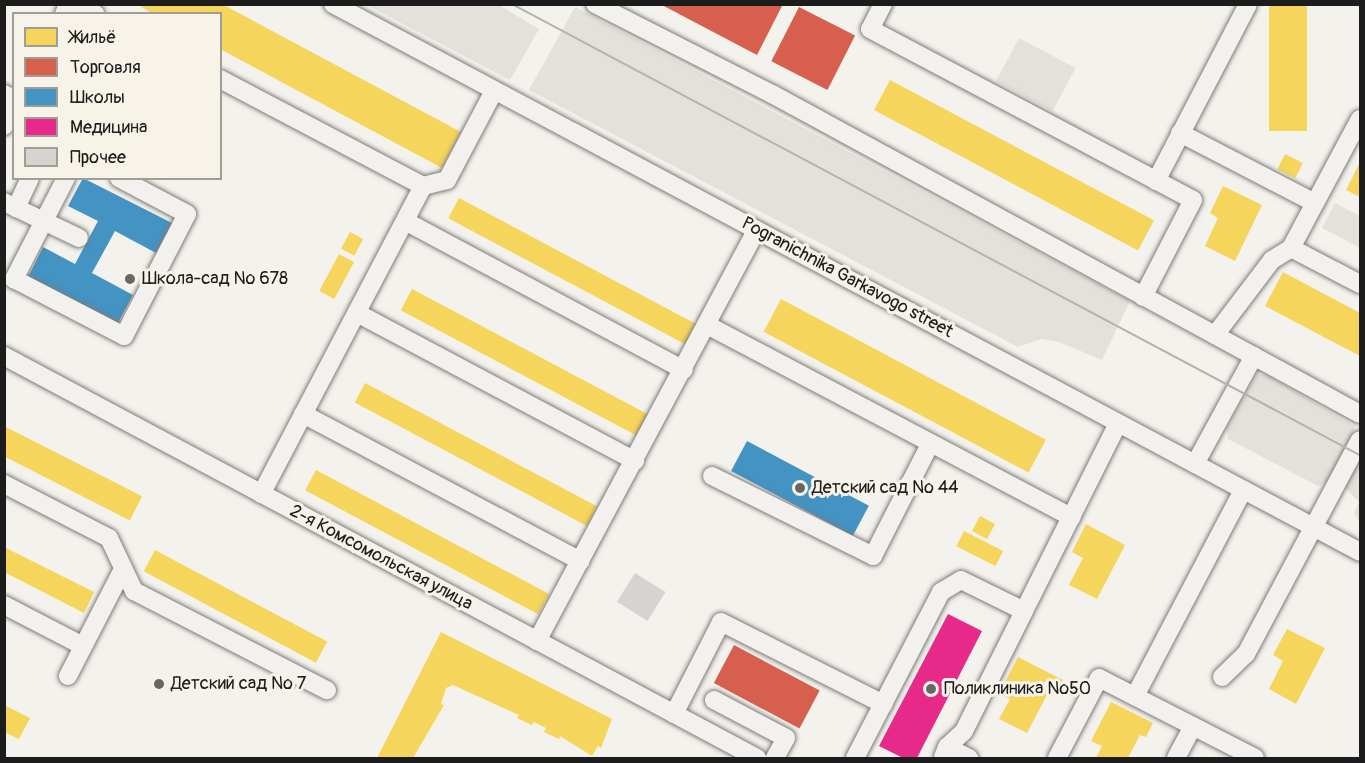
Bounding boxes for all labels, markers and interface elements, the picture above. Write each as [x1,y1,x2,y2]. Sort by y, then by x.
legend [12,12,222,180]
text: Жильё [70,26,116,49]
text: Торговля [70,56,141,79]
text: Школы [70,86,125,109]
text: Медицина [70,116,147,139]
text: Прочее [70,146,126,169]
street label: Pogranichnika Garkavogo street [738,213,956,343]
place label: Школа-сад № 678 [142,268,288,290]
marker: Школа-сад № 678 [123,272,137,286]
place label: Детский сад № 44 [812,477,959,499]
marker: Детский сад № 44 [793,481,807,495]
street label: 2-я Комсомольская улица [286,501,476,615]
place label: Детский сад № 7 [171,673,306,695]
marker: Детский сад № 7 [152,677,166,691]
place label: Поликлиника №50 [944,678,1091,700]
marker: Поликлиника №50 [922,680,940,698]

